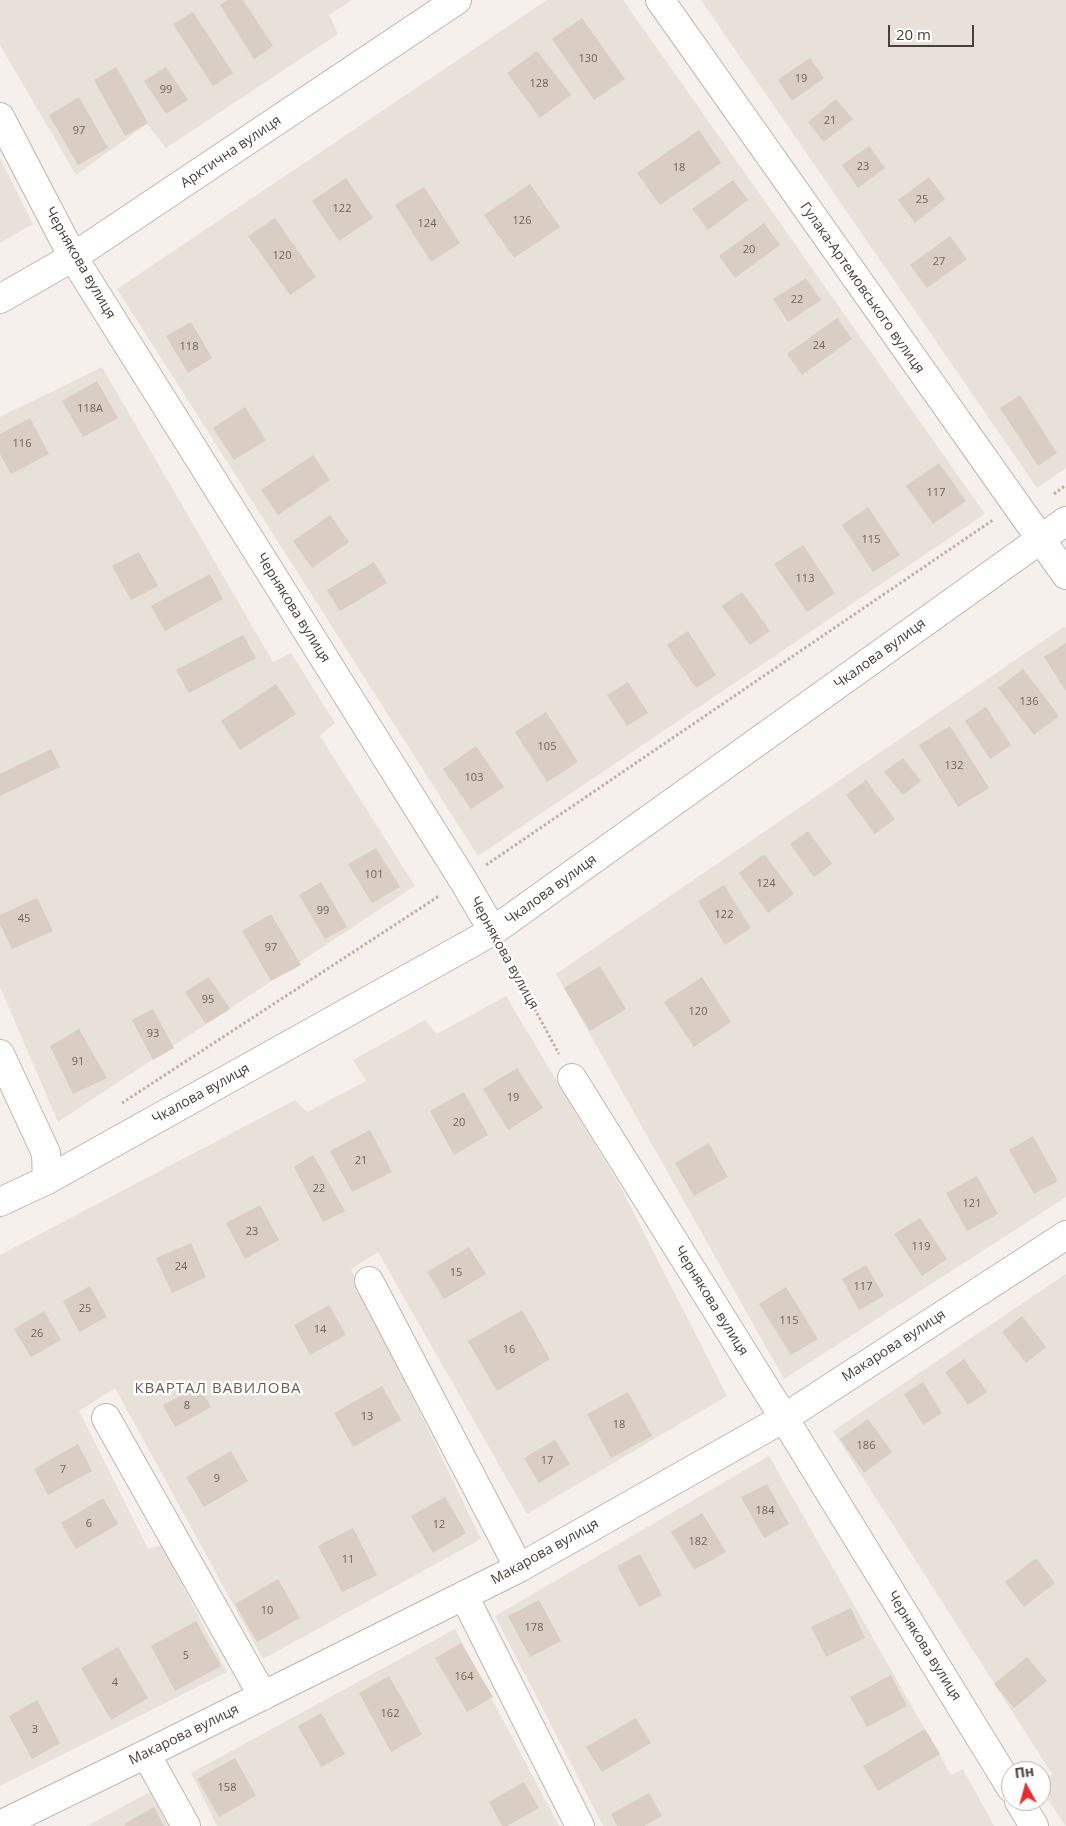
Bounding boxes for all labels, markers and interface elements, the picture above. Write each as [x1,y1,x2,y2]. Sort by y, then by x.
scale bar [891,15,977,47]
text: 20 m [896,24,931,44]
house number: 130 [579,52,597,66]
house number: 19 [795,72,807,86]
house number: 128 [530,77,548,91]
house number: 99 [160,83,172,97]
street label: Арктична вулиця [178,112,284,192]
house number: 21 [824,114,836,128]
house number: 97 [73,124,85,138]
house number: 23 [857,160,869,174]
house number: 18 [673,161,685,175]
house number: 25 [916,193,928,207]
street label: Гулака-Артемовського вулиця [796,199,928,377]
house number: 122 [333,202,351,216]
street label: Чернякова вулиця [41,204,119,322]
house number: 126 [513,214,531,228]
house number: 124 [418,217,436,231]
house number: 20 [743,243,755,257]
house number: 120 [273,249,291,263]
house number: 27 [933,255,945,269]
house number: 22 [791,293,803,307]
house number: 24 [813,339,825,353]
house number: 118 [180,340,198,354]
house number: 118А [77,402,103,416]
house number: 116 [13,437,31,451]
house number: 117 [927,486,945,500]
house number: 115 [862,533,880,547]
street label: Чернякова вулиця [252,550,334,666]
house number: 113 [796,572,814,586]
street label: Чкалова вулиця [831,615,929,693]
house number: 136 [1020,695,1038,709]
house number: 105 [538,740,556,754]
house number: 132 [945,759,963,773]
house number: 103 [465,771,483,785]
street label: Чкалова вулиця [502,851,600,929]
house number: 101 [365,868,383,882]
house number: 124 [757,877,775,891]
street label: Чернякова вулиця [466,894,542,1012]
house number: 99 [317,904,329,918]
house number: 122 [715,908,733,922]
house number: 45 [18,912,30,926]
house number: 97 [265,941,277,955]
house number: 95 [202,993,214,1007]
house number: 120 [689,1005,707,1019]
house number: 93 [147,1027,159,1041]
house number: 91 [72,1055,84,1069]
street label: Чкалова вулиця [149,1060,253,1128]
house number: 19 [507,1091,519,1105]
house number: 20 [453,1116,465,1130]
house number: 21 [355,1154,367,1168]
house number: 22 [313,1182,325,1196]
house number: 121 [963,1197,981,1211]
house number: 23 [246,1225,258,1239]
house number: 119 [912,1240,930,1254]
street label: Чернякова вулиця [670,1243,752,1359]
house number: 24 [175,1260,187,1274]
house number: 15 [450,1266,462,1280]
house number: 117 [854,1280,872,1294]
house number: 25 [79,1302,91,1316]
street label: Макарова вулиця [839,1306,949,1386]
house number: 115 [780,1314,798,1328]
house number: 14 [314,1323,326,1337]
house number: 26 [31,1327,43,1341]
house number: 16 [503,1343,515,1357]
district label: КВАРТАЛ ВАВИЛОВА [132,1380,304,1398]
house number: 8 [184,1399,190,1413]
house number: 13 [361,1410,373,1424]
house number: 18 [613,1418,625,1432]
house number: 186 [857,1439,875,1453]
house number: 17 [541,1454,553,1468]
house number: 7 [60,1463,66,1477]
house number: 9 [214,1472,220,1486]
house number: 184 [756,1504,774,1518]
street label: Макарова вулиця [488,1515,602,1589]
house number: 6 [86,1517,92,1531]
house number: 12 [433,1518,445,1532]
house number: 182 [689,1535,707,1549]
house number: 11 [342,1553,354,1567]
street label: Чернякова вулиця [883,1588,965,1704]
house number: 10 [261,1604,273,1618]
house number: 178 [525,1621,543,1635]
house number: 5 [183,1649,189,1663]
house number: 164 [455,1670,473,1684]
house number: 4 [112,1676,118,1690]
street label: Макарова вулиця [126,1701,242,1769]
house number: 162 [381,1707,399,1721]
house number: 3 [32,1723,38,1737]
north arrow [1001,1761,1051,1811]
text: Пн [1013,1761,1035,1782]
house number: 158 [218,1781,236,1795]

